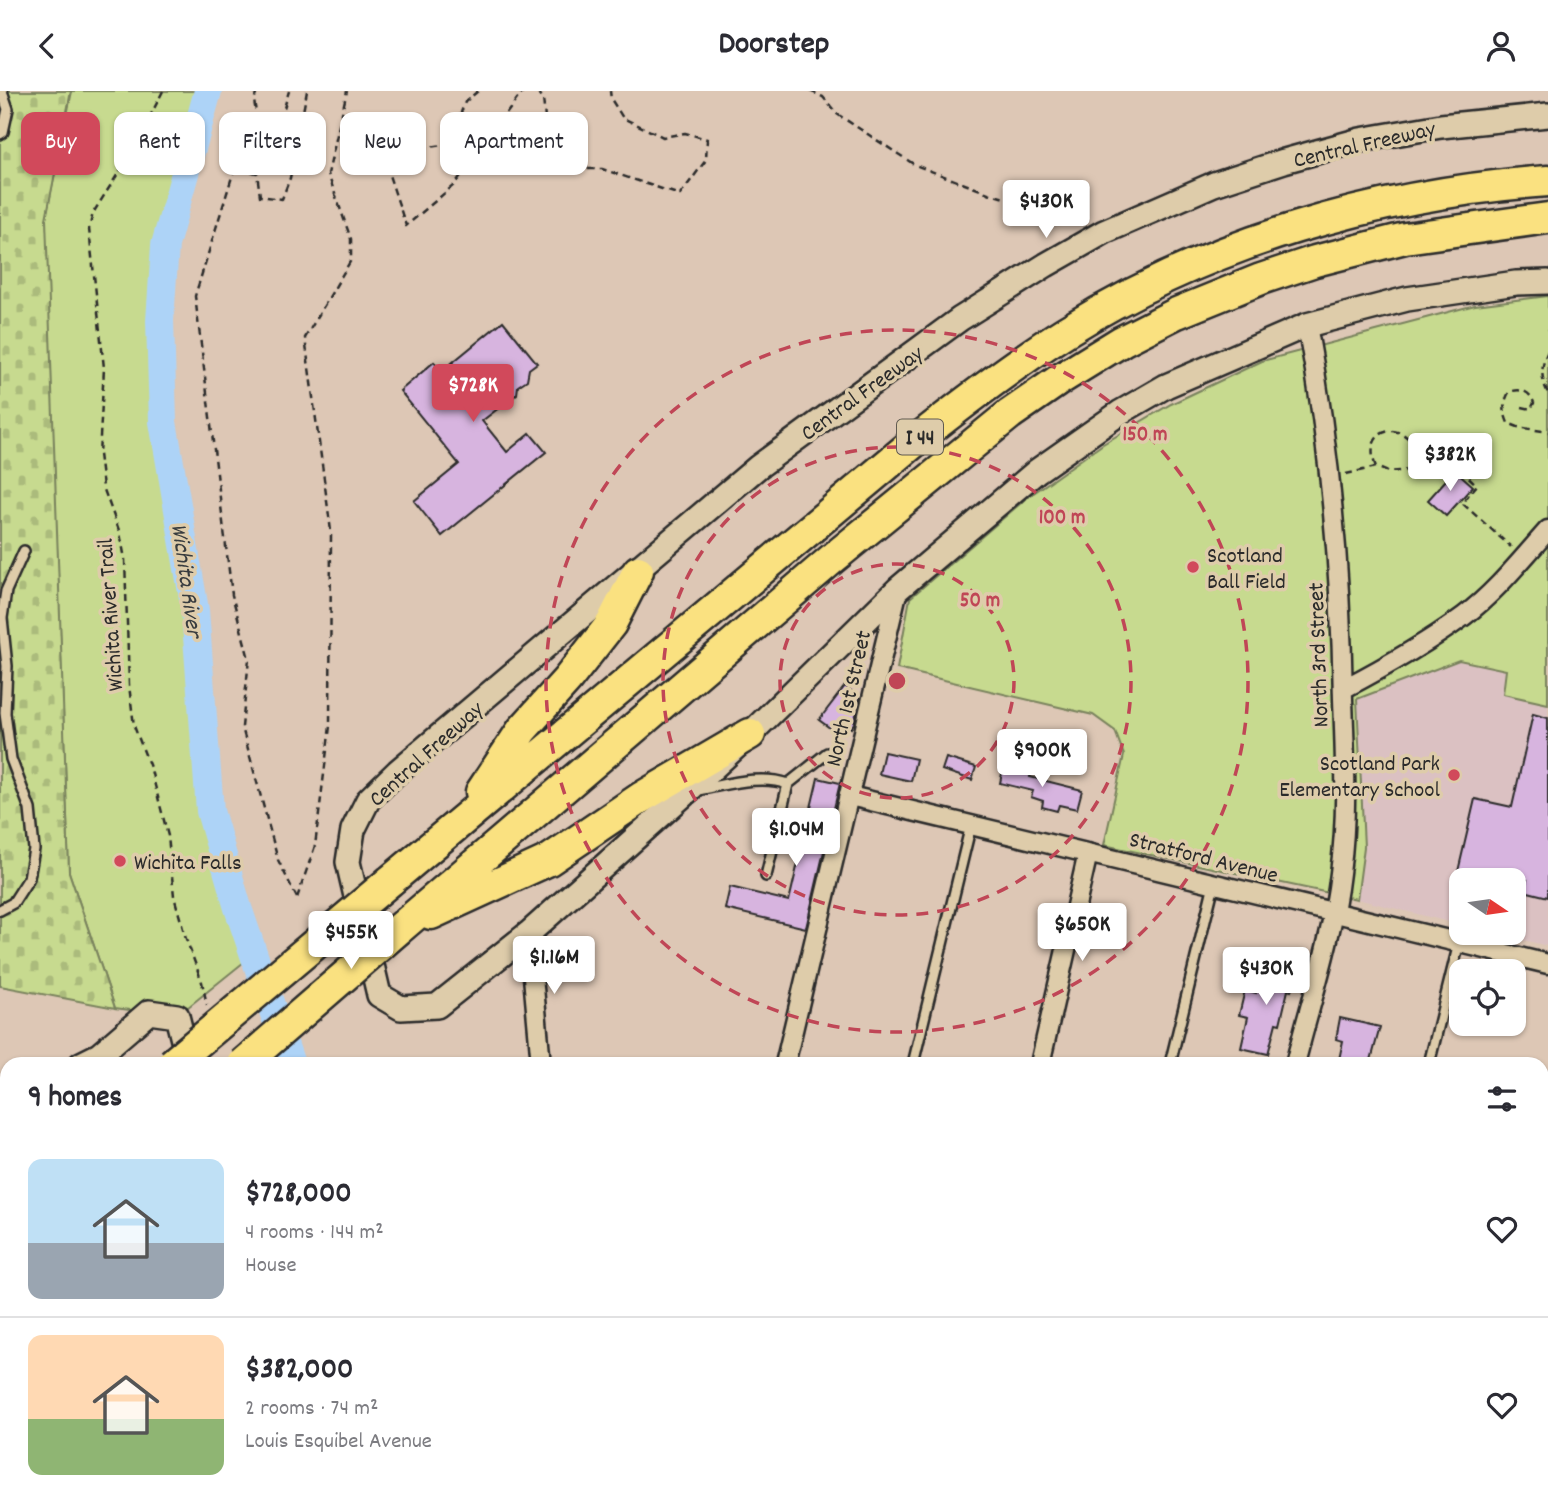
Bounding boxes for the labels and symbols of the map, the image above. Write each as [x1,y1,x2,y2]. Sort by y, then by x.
street label: Central Freeway [1291,114,1440,179]
pin: $430K [997,181,1095,240]
street label: Central Freeway [795,339,932,451]
pin: $728K [424,365,522,424]
road number: I 44 [897,419,943,455]
text: 150 m [1122,421,1168,451]
pin: $382K [1401,433,1499,493]
text: 100 m [1039,504,1085,534]
water label: Wichita River [160,521,210,642]
street label: Wichita River Trail [91,537,134,692]
place label: Scotland Ball Field [1207,541,1286,600]
marker: Scotland Ball Field [1185,559,1201,575]
street label: North 3rd Street [1301,582,1340,728]
text: 50 m [960,587,1000,617]
street label: North 1st Street [819,627,882,770]
centre of rings [885,669,909,693]
street label: Central Freeway [363,695,493,816]
pin: $900K [993,729,1091,789]
place label: Scotland Park Elementary School [1279,749,1441,808]
marker: Scotland Park Elementary School [1446,767,1462,783]
pin: $1.04M [739,809,853,868]
street label: Stratford Avenue [1125,825,1281,894]
place label: Wichita Falls [134,848,242,881]
marker: Wichita Falls [112,853,128,869]
north arrow [1449,868,1526,945]
pin: $650K [1033,903,1131,963]
pin: $455K [302,911,400,971]
pin: $1.16M [497,937,611,996]
pin: $430K [1217,947,1315,1007]

